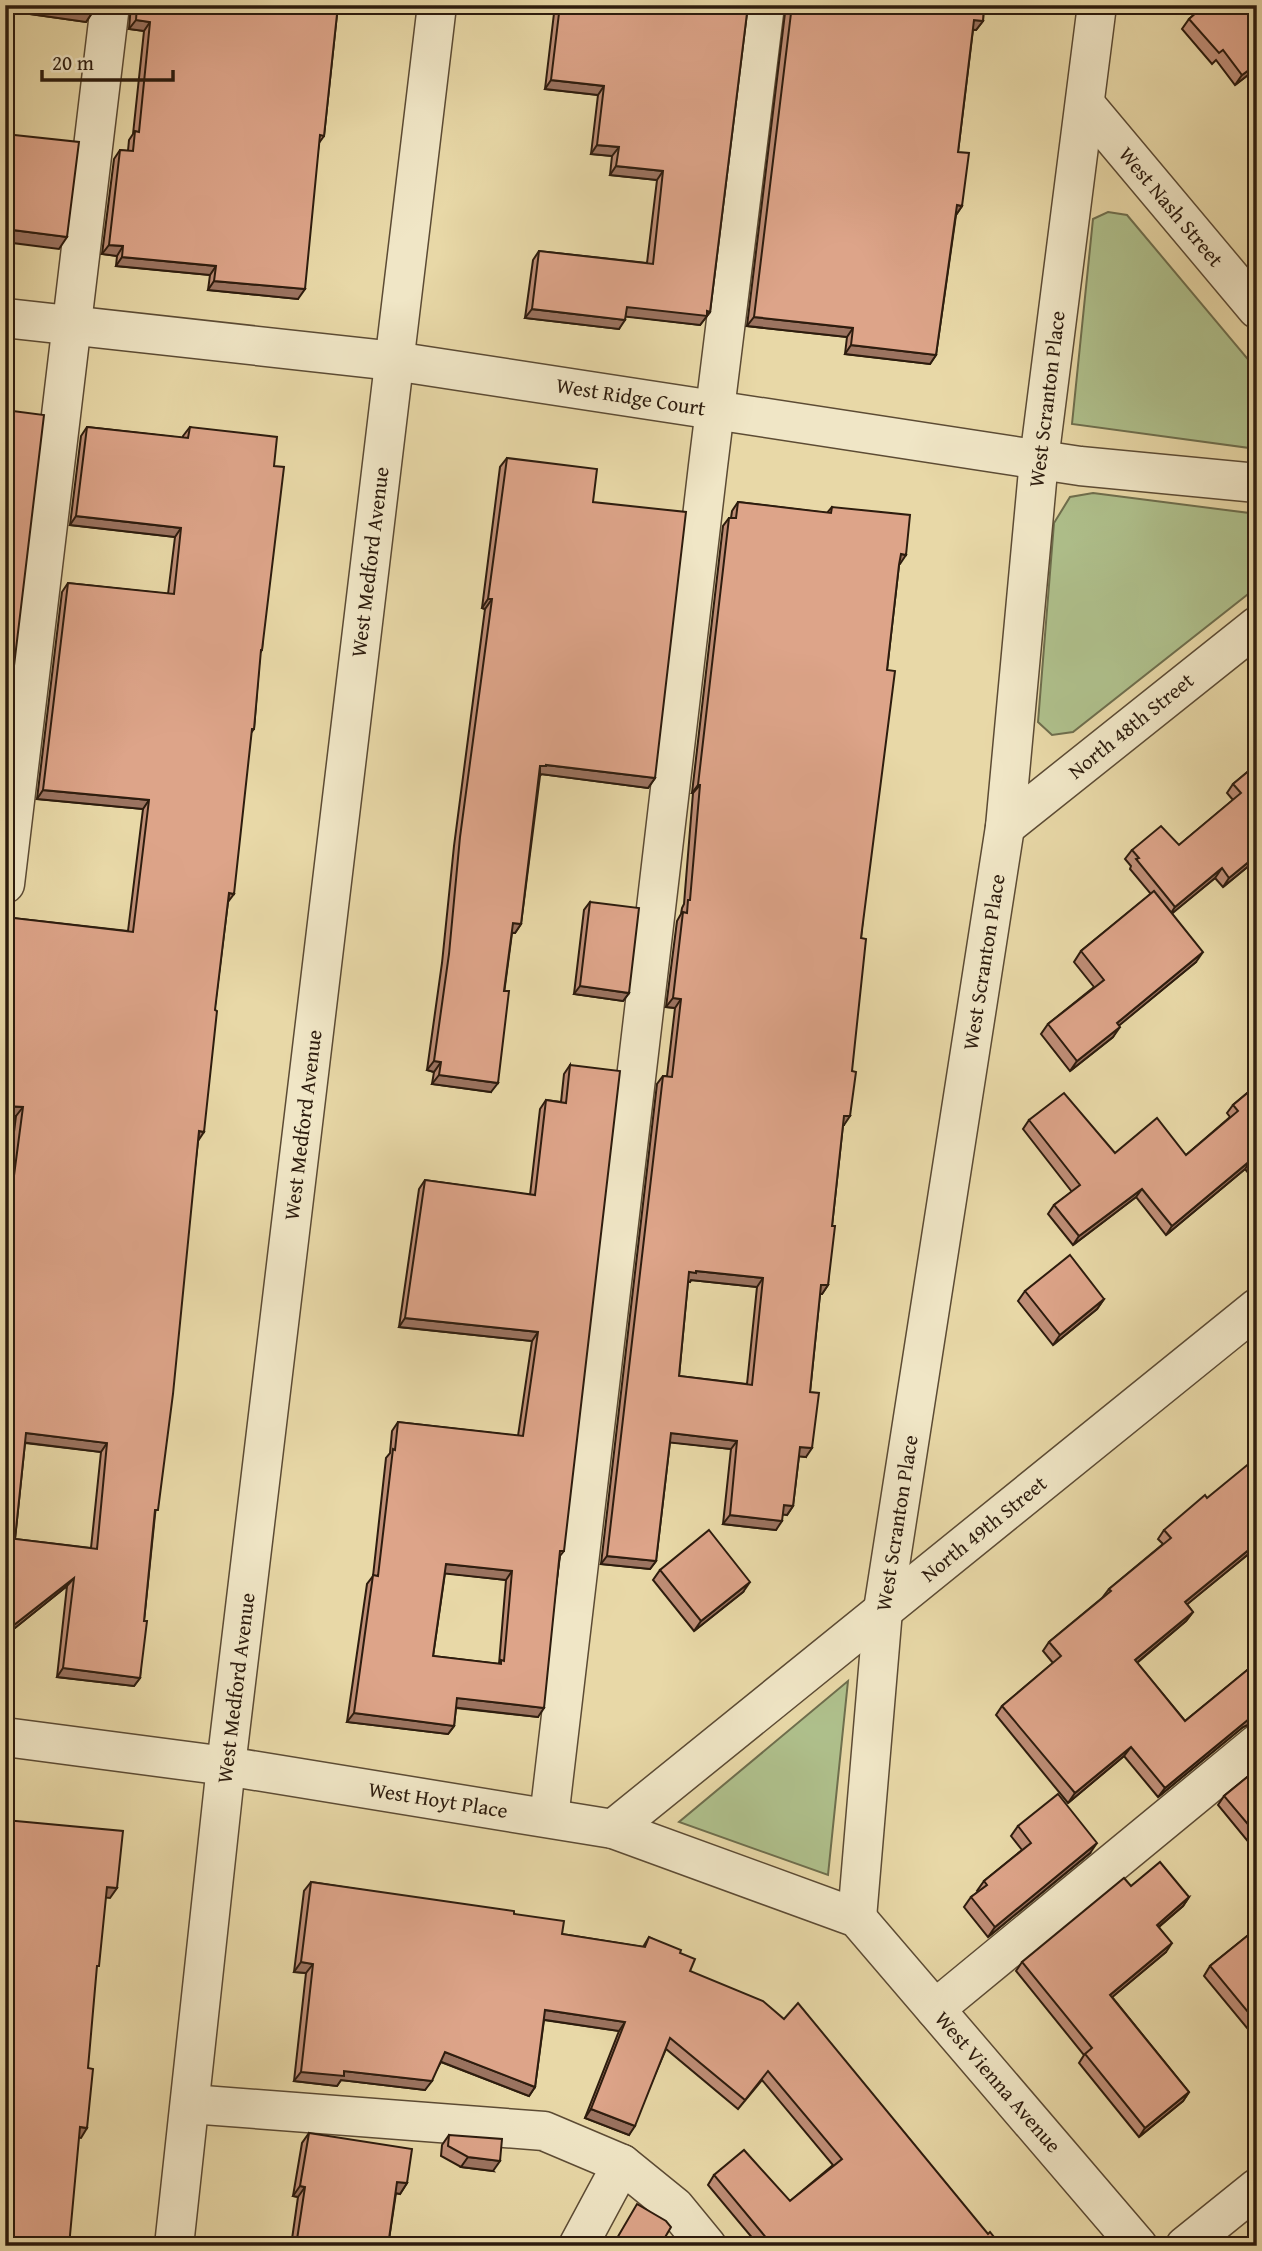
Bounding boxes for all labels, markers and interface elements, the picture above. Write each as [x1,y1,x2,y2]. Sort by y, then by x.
scale bar [42,38,173,82]
text: 20 m [52,47,94,78]
street label: West Nash Street [1112,140,1231,274]
street label: West Scranton Place [1020,309,1073,489]
street label: West Ridge Court [554,369,709,424]
street label: West Medford Avenue [342,465,397,659]
street label: North 48th Street [1061,665,1201,786]
street label: West Scranton Place [954,872,1013,1052]
street label: West Medford Avenue [275,1028,330,1222]
street label: West Scranton Place [867,1433,926,1613]
street label: North 49th Street [914,1468,1054,1589]
street label: West Medford Avenue [208,1591,263,1785]
street label: West Hoyt Place [366,1773,510,1826]
street label: West Vienna Avenue [928,2004,1069,2160]

